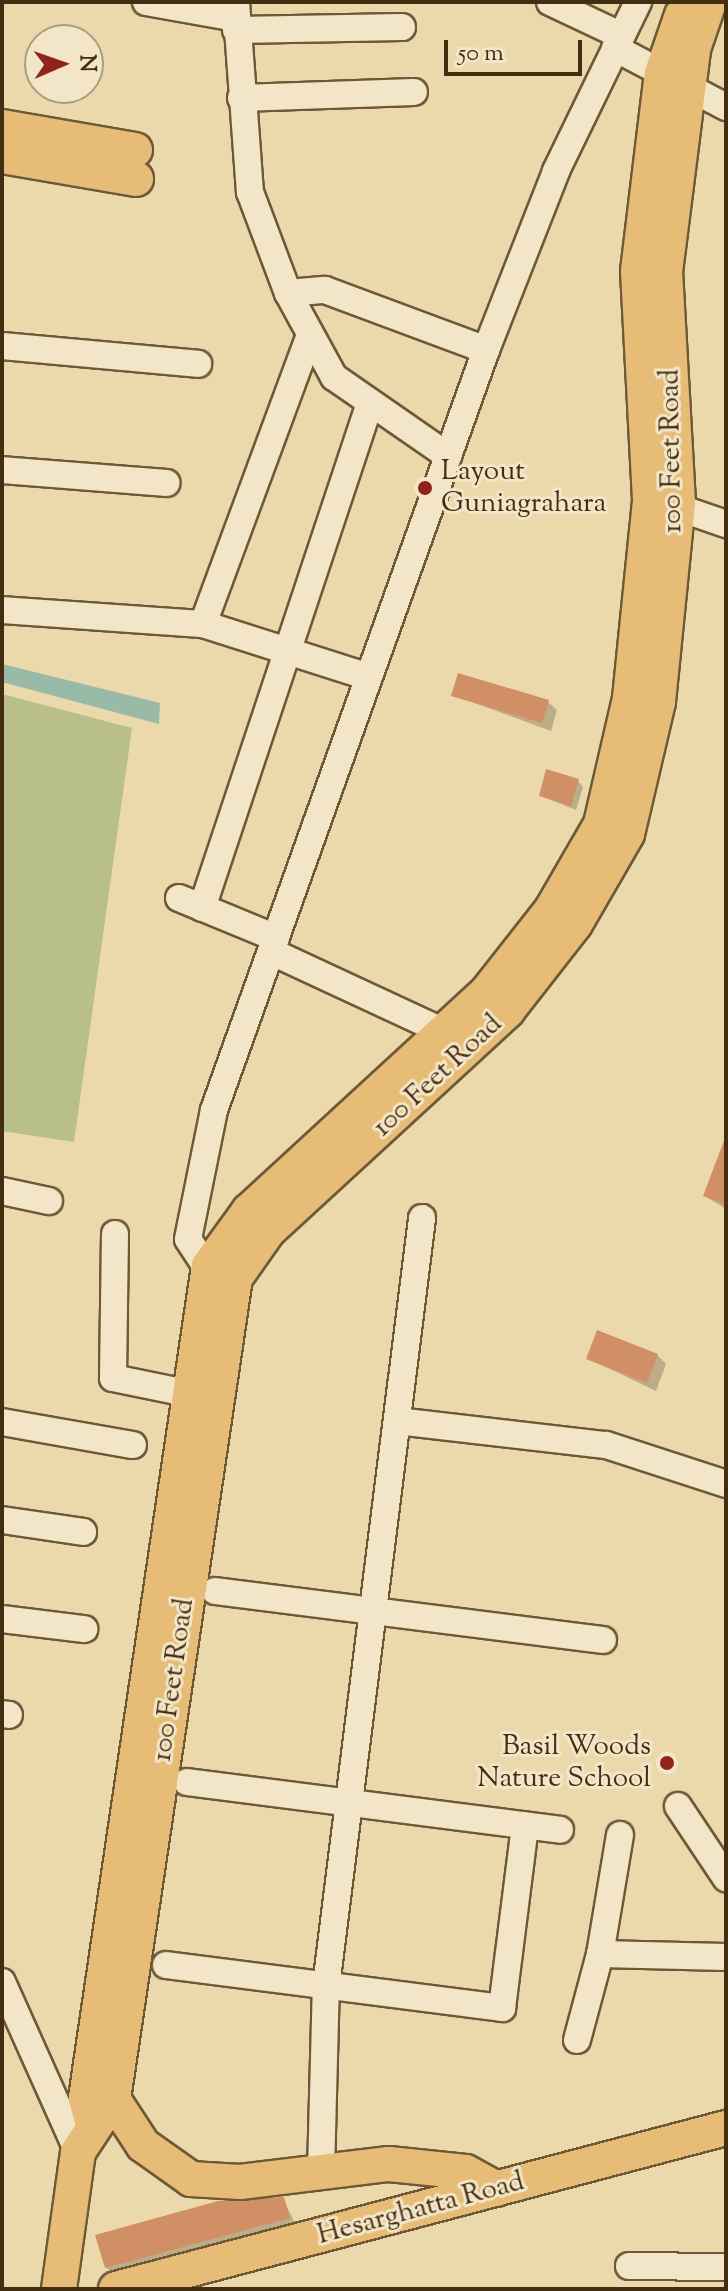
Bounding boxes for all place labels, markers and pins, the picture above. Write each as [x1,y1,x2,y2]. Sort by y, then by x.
place label: Layout Guniagrahara [441,455,606,521]
marker: Layout Guniagrahara [416,479,434,497]
place label: Basil Woods Nature School [477,1730,651,1796]
marker: Basil Woods Nature School [658,1754,676,1772]

